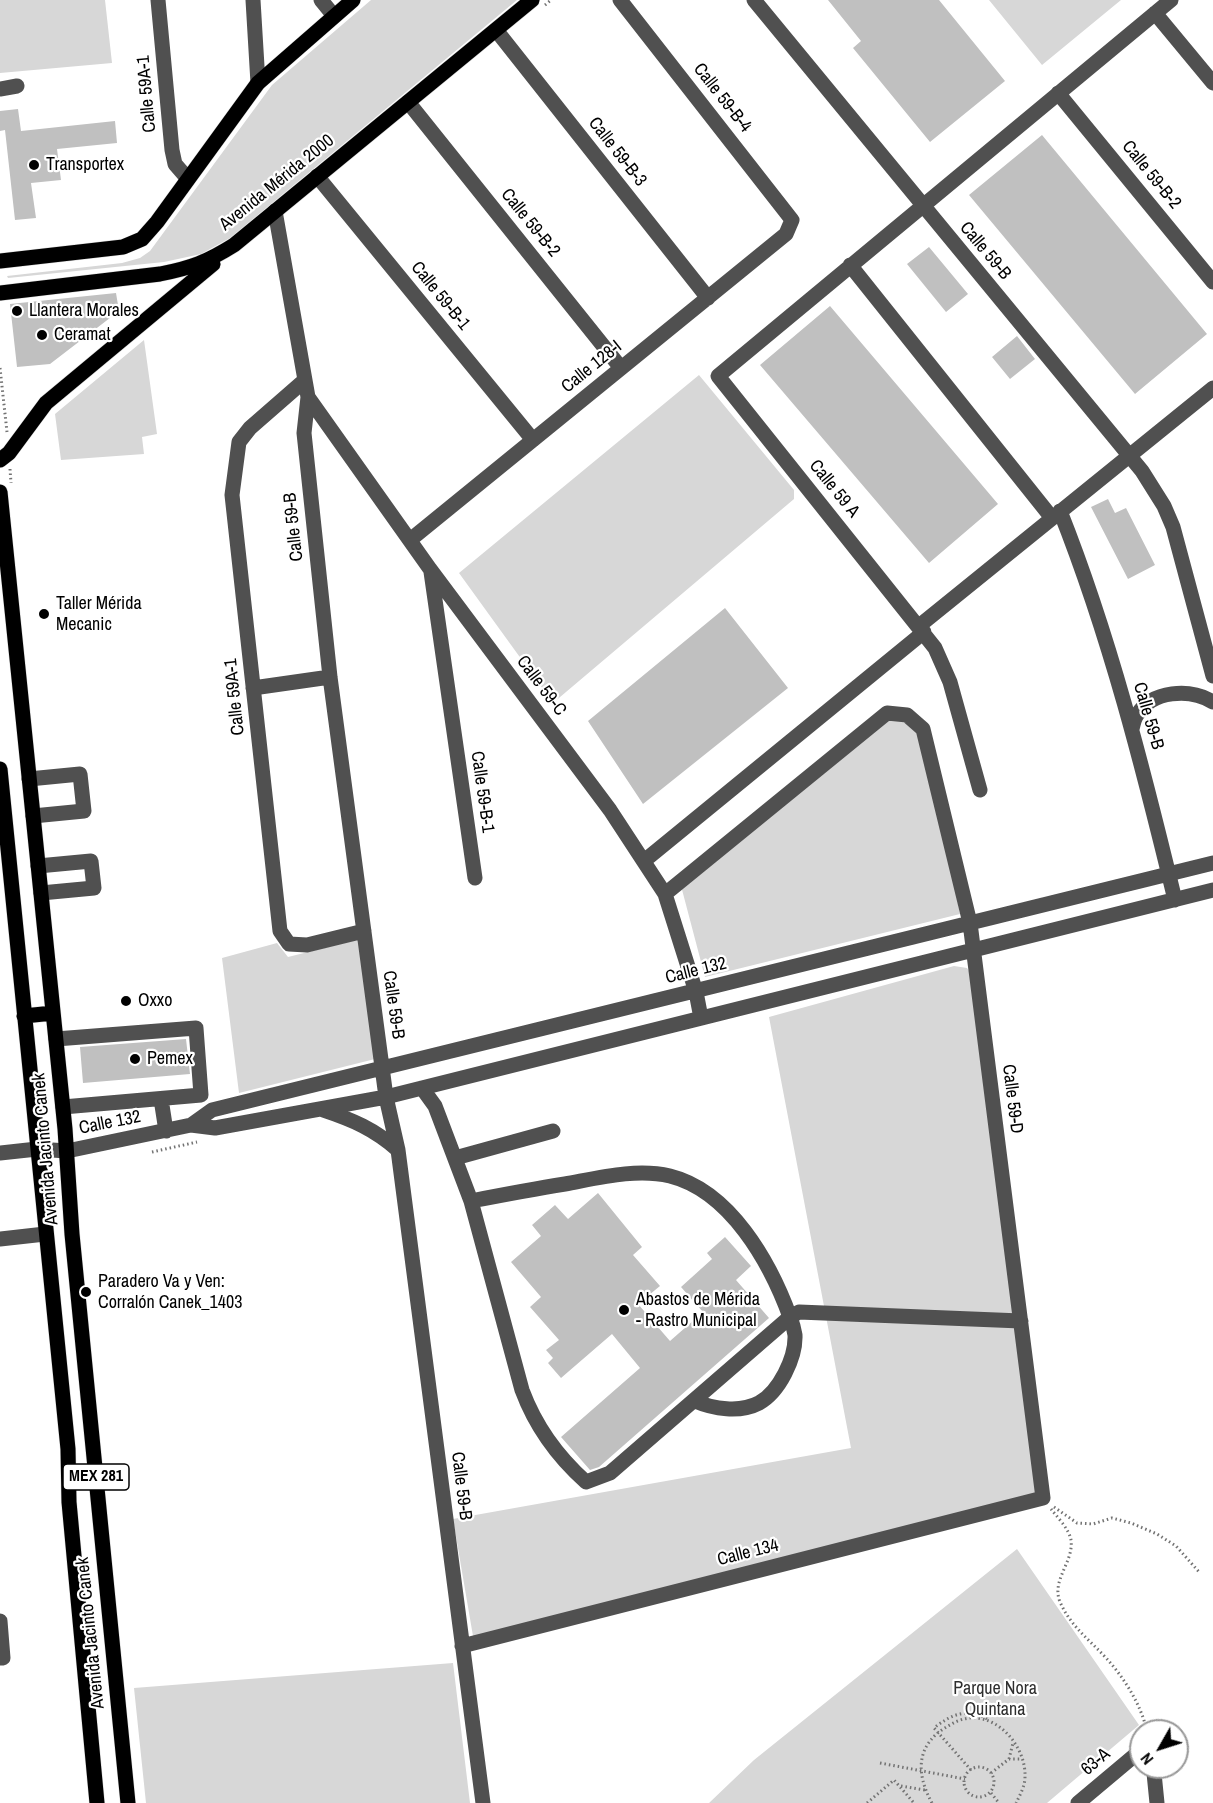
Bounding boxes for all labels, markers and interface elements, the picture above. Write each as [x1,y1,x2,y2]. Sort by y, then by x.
street label: Calle 59A-1 [133,55,161,133]
street label: Calle 59-B-4 [688,59,756,137]
street label: Calle 59-B-3 [583,113,651,191]
street label: Avenida Mérida 2000 [215,130,339,236]
street label: Calle 59-B-2 [1117,136,1185,214]
place label: Transportex [46,154,124,176]
marker: Transportex [27,158,41,172]
street label: Calle 59-B-2 [496,184,564,262]
street label: Calle 59-B [955,218,1015,284]
street label: Calle 59-B-1 [406,257,474,335]
place label: Llantera Morales [29,300,139,322]
marker: Llantera Morales [10,304,24,318]
place label: Ceramat [54,324,111,346]
marker: Ceramat [35,328,49,342]
street label: Calle 128-I [557,336,627,398]
street label: Calle 59 A [804,456,864,522]
street label: Calle 59-B [280,492,308,562]
place label: Taller Mérida Mecanic [56,593,142,636]
marker: Taller Mérida Mecanic [37,607,51,621]
street label: Calle 59-C [511,652,571,720]
street label: Calle 59A-1 [220,658,250,736]
street label: Calle 59-B [1128,680,1168,752]
street label: Calle 59-B-1 [466,750,498,834]
street label: Calle 132 [663,953,729,989]
street label: Calle 59-B [378,969,408,1041]
place label: Oxxo [138,990,172,1012]
marker: Oxxo [119,994,133,1008]
place label: Pemex [147,1048,193,1070]
marker: Pemex [128,1052,142,1066]
street label: Calle 59-D [997,1063,1027,1135]
street label: Avenida Jacinto Canek [29,1072,63,1226]
street label: Calle 132 [77,1106,143,1140]
place label: Paradero Va y Ven: Corralón Canek_1403 [98,1271,242,1314]
marker: Paradero Va y Ven: Corralón Canek_1403 [79,1285,93,1299]
place label: Abastos de Mérida - Rastro Municipal [636,1289,760,1332]
marker: Abastos de Mérida - Rastro Municipal [617,1303,631,1317]
street label: Calle 59-B [446,1450,476,1522]
road number: MEX 281 [63,1464,129,1490]
street label: Calle 134 [715,1535,781,1571]
street label: Avenida Jacinto Canek [72,1556,110,1710]
park label: Parque Nora Quintana [953,1678,1037,1720]
north arrow [1129,1719,1189,1779]
street label: 63-A [1077,1744,1115,1780]
text: N [1135,1748,1158,1770]

